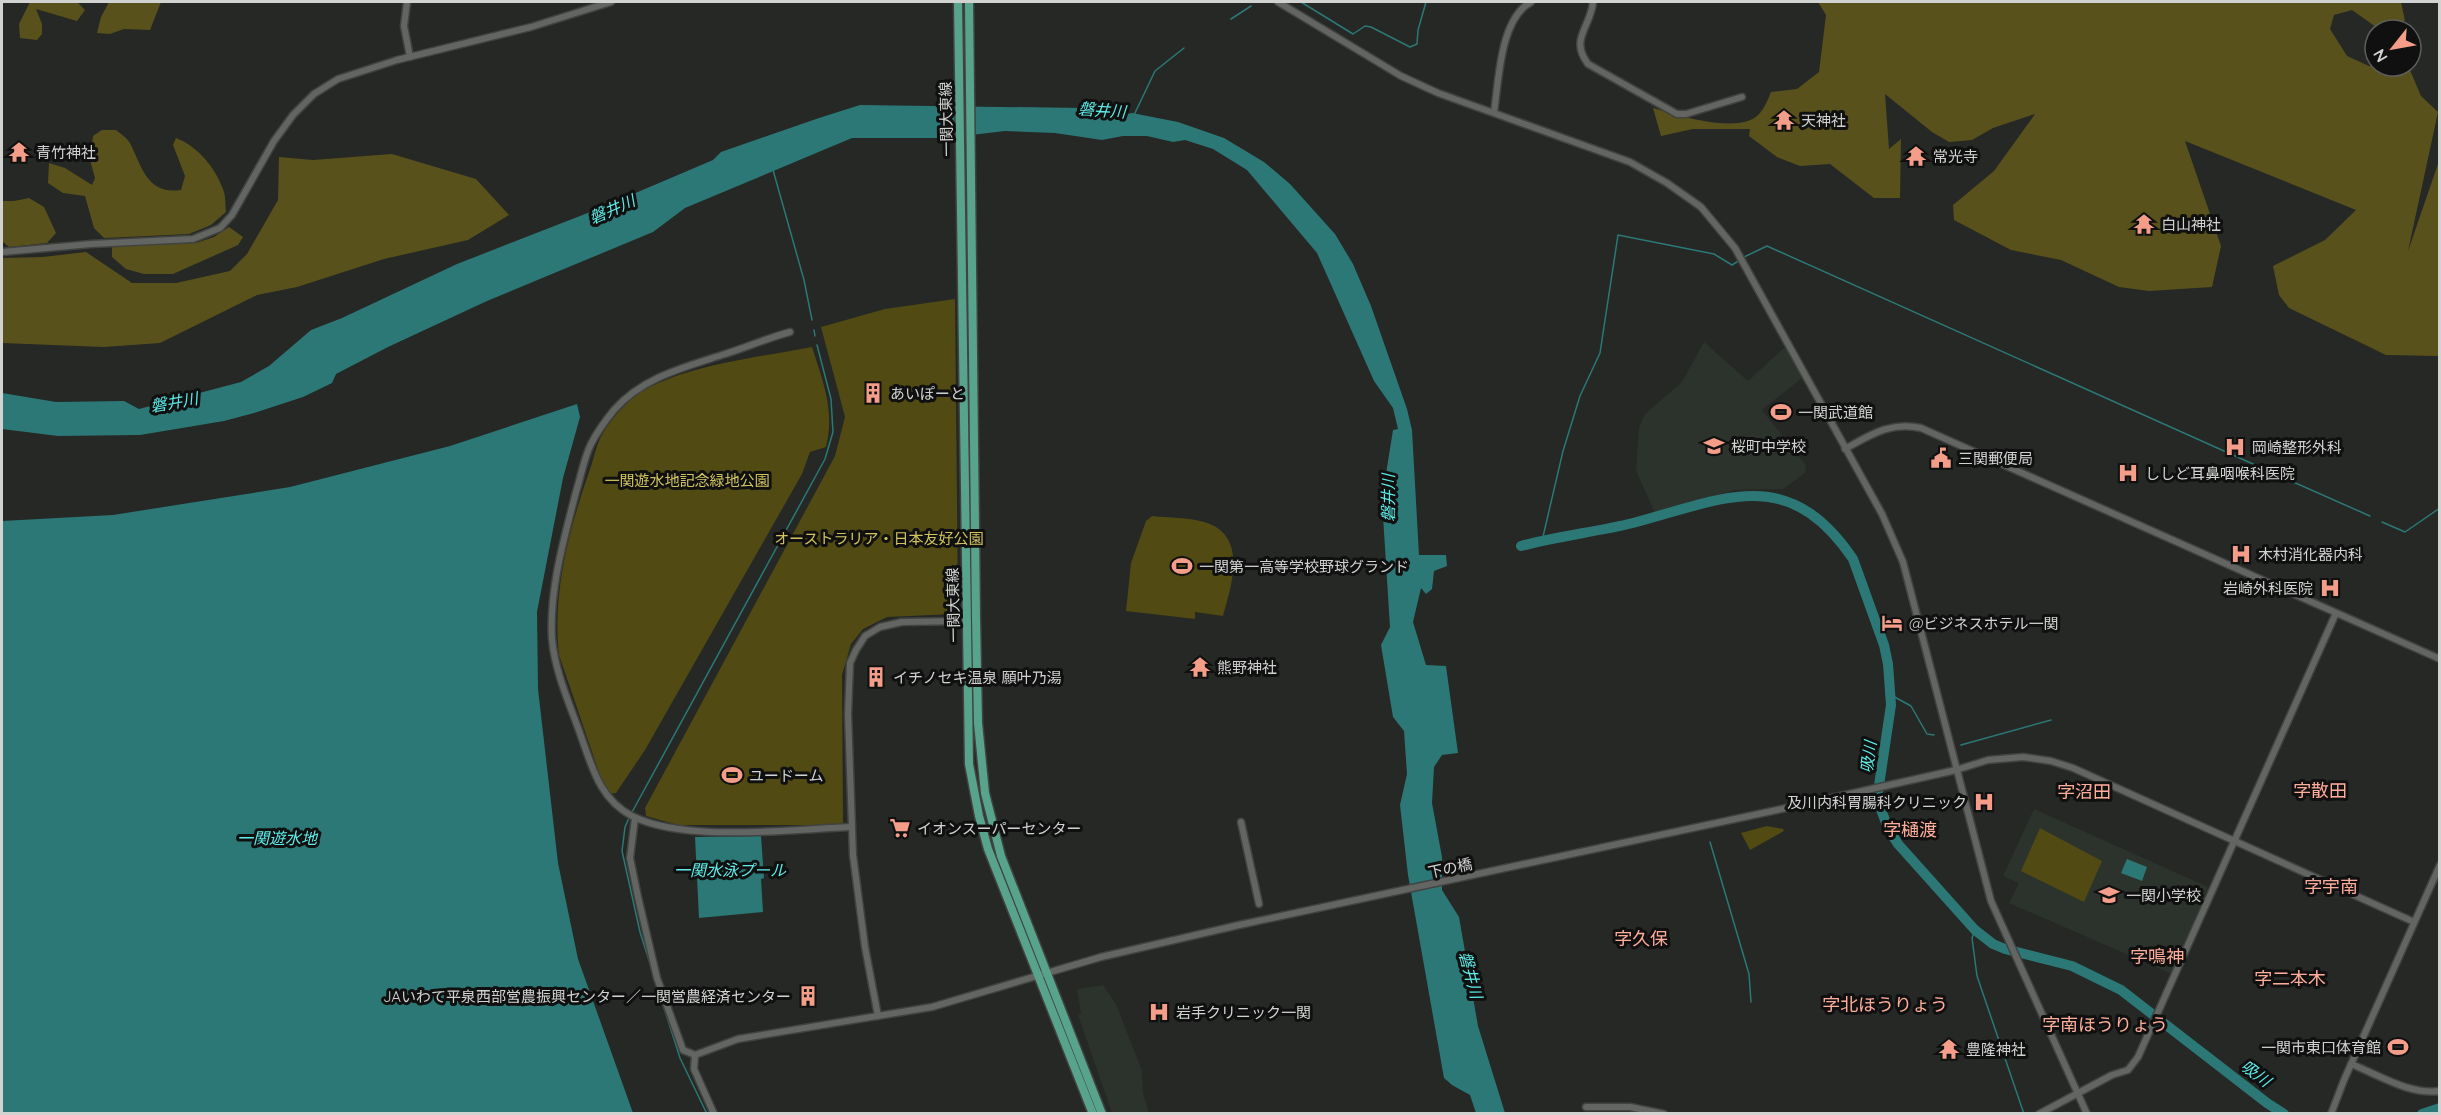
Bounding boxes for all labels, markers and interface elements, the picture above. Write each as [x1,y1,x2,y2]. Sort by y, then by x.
north arrow [2363,18,2423,78]
text: N [2369,46,2392,66]
street label: 一関大東線 [936,81,956,157]
water label: 磐井川 [1077,98,1129,122]
temple icon: 天神社 [1772,108,1796,132]
place label: 天神社 [1801,111,1846,130]
temple icon: 青竹神社 [7,140,31,164]
place label: 青竹神社 [36,143,96,162]
temple icon: 常光寺 [1904,144,1928,168]
place label: 常光寺 [1933,147,1978,166]
water label: 磐井川 [586,189,640,228]
temple icon: 白山神社 [2132,212,2156,236]
place label: 白山神社 [2161,215,2221,234]
building icon: あいぽーと [861,381,885,405]
place label: あいぽーと [890,384,965,403]
water label: 磐井川 [149,388,201,416]
sports icon: 一関武道館 [1769,400,1793,424]
place label: 一関武道館 [1798,403,1873,422]
school or university icon: 桜町中学校 [1702,434,1726,458]
hospital icon: 岡崎整形外科 [2223,435,2247,459]
place label: 桜町中学校 [1731,437,1806,456]
place label: 岡崎整形外科 [2252,438,2342,457]
public building icon: 三関郵便局 [1929,446,1953,470]
place label: 三関郵便局 [1958,449,2033,468]
hospital icon: ししど耳鼻咽喉科医院 [2116,461,2140,485]
place label: ししど耳鼻咽喉科医院 [2145,464,2295,483]
park label: 一関遊水地記念緑地公園 [604,471,770,490]
water label: 磐井川 [1378,472,1398,522]
park label: オーストラリア・日本友好公園 [774,529,984,548]
hospital icon: 木村消化器内科 [2229,542,2253,566]
place label: 木村消化器内科 [2258,545,2363,564]
sports icon: 一関第一高等学校野球グランド [1170,554,1194,578]
place label: 一関第一高等学校野球グランド [1199,557,1409,576]
street label: 一関大東線 [943,567,963,643]
hospital icon: 岩崎外科医院 [2318,576,2342,600]
place label: 岩崎外科医院 [2223,579,2313,598]
hotel icon: @ビジネスホテル一関 [1880,611,1904,635]
place label: @ビジネスホテル一関 [1909,614,2059,633]
temple icon: 熊野神社 [1188,655,1212,679]
place label: 熊野神社 [1217,658,1277,677]
building icon: イチノセキ温泉 願叶乃湯 [864,665,888,689]
place label: イチノセキ温泉 願叶乃湯 [893,668,1062,687]
water label: 吸川 [1856,738,1880,774]
sports icon: ユードーム [720,763,744,787]
place label: ユードーム [749,766,824,785]
district label: 字散田 [2293,779,2347,802]
district label: 字沼田 [2057,780,2111,803]
hospital icon: 及川内科胃腸科クリニック [1972,790,1996,814]
place label: 及川内科胃腸科クリニック [1787,793,1967,812]
supermarket icon: イオンスーパーセンター [888,816,912,840]
district label: 字樋渡 [1883,818,1937,841]
place label: イオンスーパーセンター [917,819,1082,838]
water label: 一関遊水地 [237,828,319,848]
street label: 下の橋 [1426,854,1474,882]
water label: 一関水泳プール [674,860,787,880]
district label: 字宇南 [2304,875,2358,898]
school or university icon: 一関小学校 [2097,883,2121,907]
place label: 一関小学校 [2126,886,2201,905]
district label: 字久保 [1614,927,1668,950]
district label: 字鳴神 [2130,945,2184,968]
water label: 磐井川 [1455,949,1487,1003]
district label: 字二本木 [2254,967,2326,990]
building icon: JAいわて平泉西部営農振興センター／一関営農経済センター [796,984,820,1008]
place label: JAいわて平泉西部営農振興センター／一関営農経済センター [383,987,791,1006]
district label: 字北ほうりょう [1822,993,1948,1016]
hospital icon: 岩手クリニック一関 [1147,1000,1171,1024]
place label: 岩手クリニック一関 [1176,1003,1311,1022]
district label: 字南ほうりょう [2042,1013,2168,1036]
sports icon: 一関市東口体育館 [2386,1035,2410,1059]
temple icon: 豊隆神社 [1937,1037,1961,1061]
place label: 一関市東口体育館 [2261,1038,2381,1057]
place label: 豊隆神社 [1966,1040,2026,1059]
water label: 吸川 [2237,1055,2276,1092]

